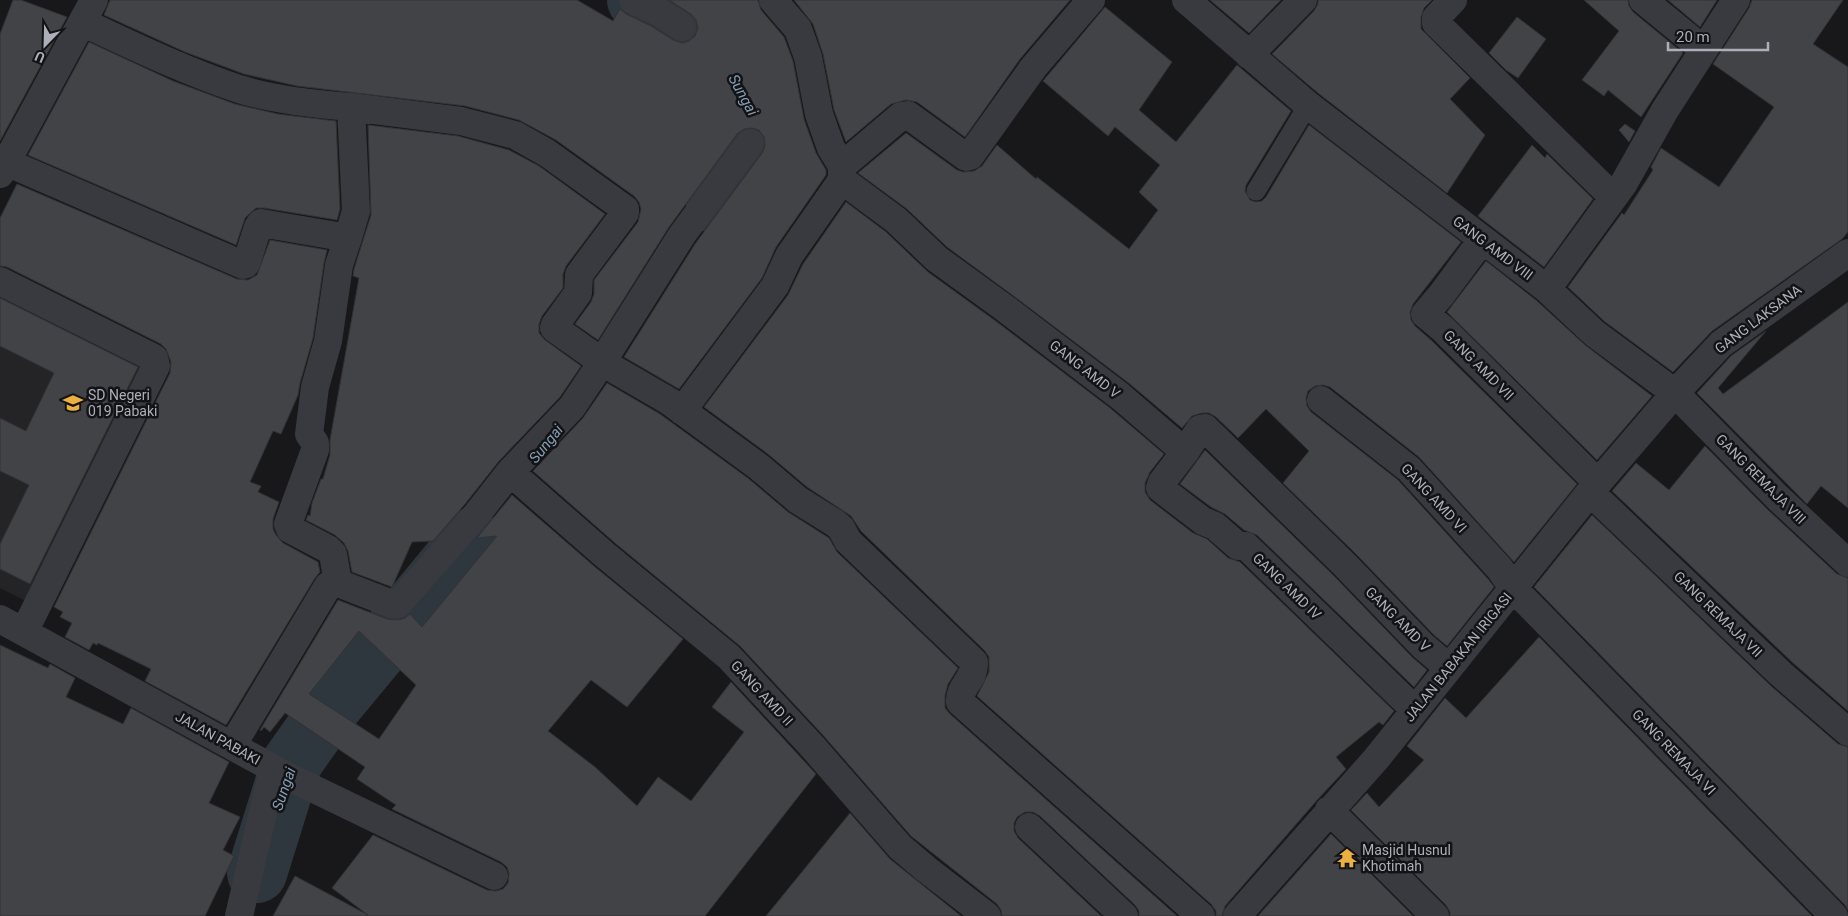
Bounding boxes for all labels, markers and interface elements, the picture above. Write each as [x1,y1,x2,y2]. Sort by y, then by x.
north arrow [20,20,70,70]
scale bar [1668,20,1768,52]
text: 20 m [1676,28,1710,46]
text: U [33,48,47,66]
water label: Sungai [724,71,762,119]
street label: GANG AMD VIII [1450,213,1536,283]
street label: GANG LAKSANA [1712,281,1804,357]
street label: GANG AMD VII [1441,327,1517,403]
street label: GANG AMD V [1047,337,1123,401]
place label: SD Negeri 019 Pabaki [88,387,157,419]
school or university icon: SD Negeri 019 Pabaki [62,392,84,414]
water label: Sungai [525,421,567,467]
street label: GANG REMAJA VIII [1713,431,1809,527]
street label: GANG AMD VI [1398,460,1470,536]
street label: GANG AMD IV [1250,550,1324,623]
street label: GANG REMAJA VII [1671,568,1765,660]
street label: GANG AMD V [1362,583,1434,655]
street label: JALAN BABAKAN IRIGASI [1401,589,1515,725]
street label: GANG AMD II [728,657,796,729]
street label: GANG REMAJA VI [1629,706,1719,798]
street label: JALAN PABAKI [173,708,263,768]
water label: Sungai [268,765,300,813]
place label: Masjid Husnul Khotimah [1362,842,1451,874]
temple icon: Masjid Husnul Khotimah [1336,847,1358,869]

